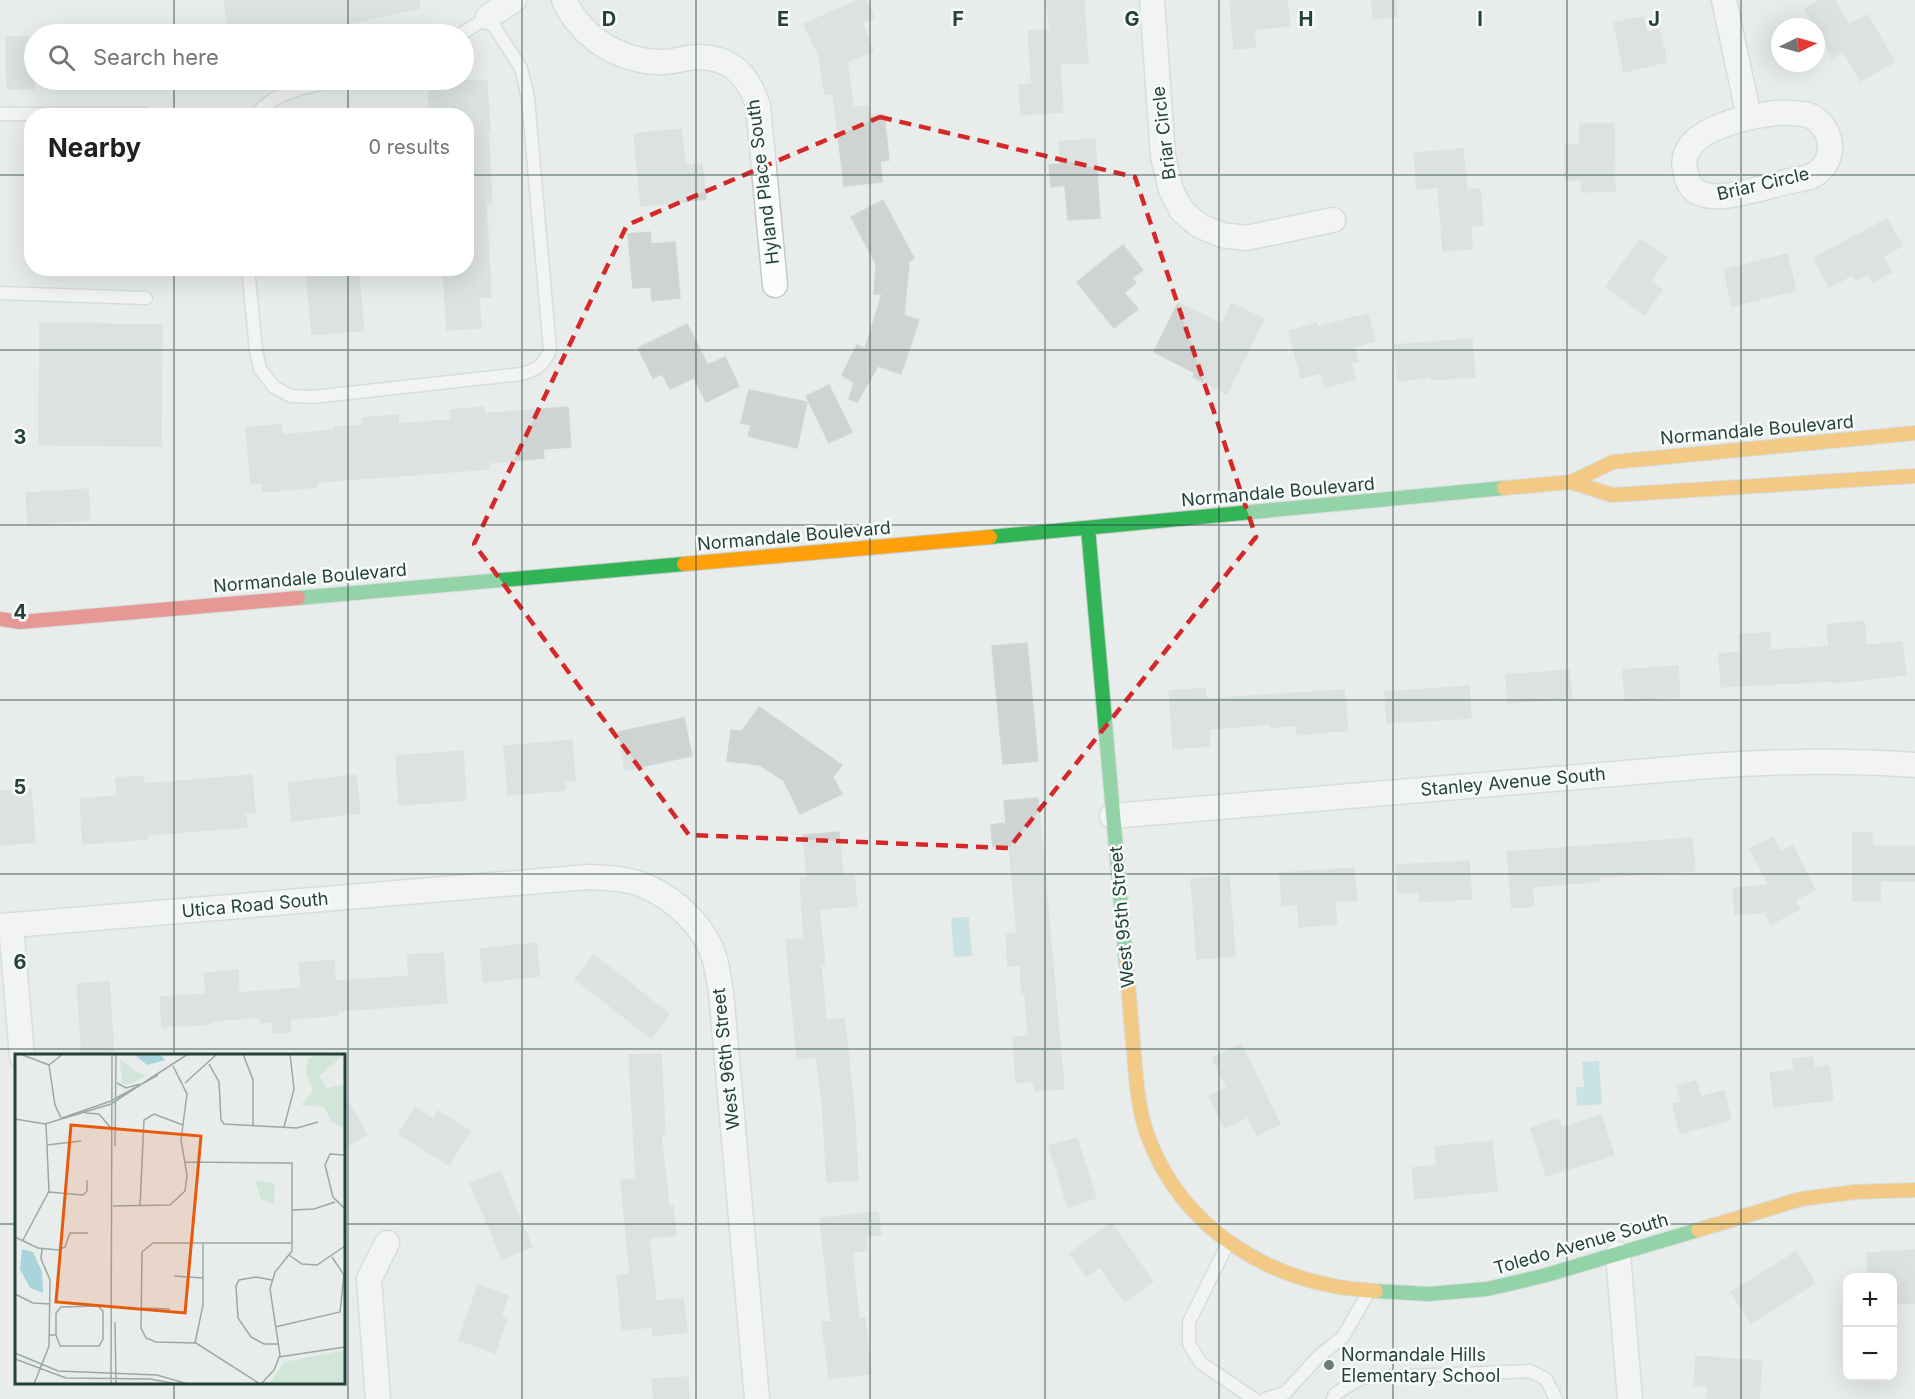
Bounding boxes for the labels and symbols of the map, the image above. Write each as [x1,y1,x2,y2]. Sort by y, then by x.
text: D [602,7,616,31]
text: E [777,7,789,31]
text: F [952,7,964,31]
text: G [1124,7,1140,31]
text: H [1299,7,1313,31]
text: I [1477,7,1483,31]
text: J [1648,7,1660,31]
north arrow [1771,18,1825,72]
street label: Briar Circle [1147,85,1180,181]
street label: Hyland Place South [742,98,783,266]
street label: Briar Circle [1715,163,1811,204]
street label: Normandale Boulevard [1659,411,1855,448]
text: 3 [14,425,26,449]
street label: Normandale Boulevard [1180,473,1376,510]
street label: Normandale Boulevard [696,517,892,554]
street label: Normandale Boulevard [212,559,408,596]
text: 4 [13,600,27,624]
street label: Stanley Avenue South [1420,763,1606,800]
text: 5 [14,775,26,799]
street label: West 95th Street [1105,845,1138,989]
street label: Utica Road South [181,888,329,921]
text: 6 [14,950,27,974]
street label: West 96th Street [708,987,743,1131]
inset map [15,1054,345,1384]
street label: Toledo Avenue South [1491,1209,1671,1278]
place label: Normandale Hills Elementary School [1341,1344,1500,1386]
marker: Normandale Hills Elementary School [1322,1358,1336,1372]

